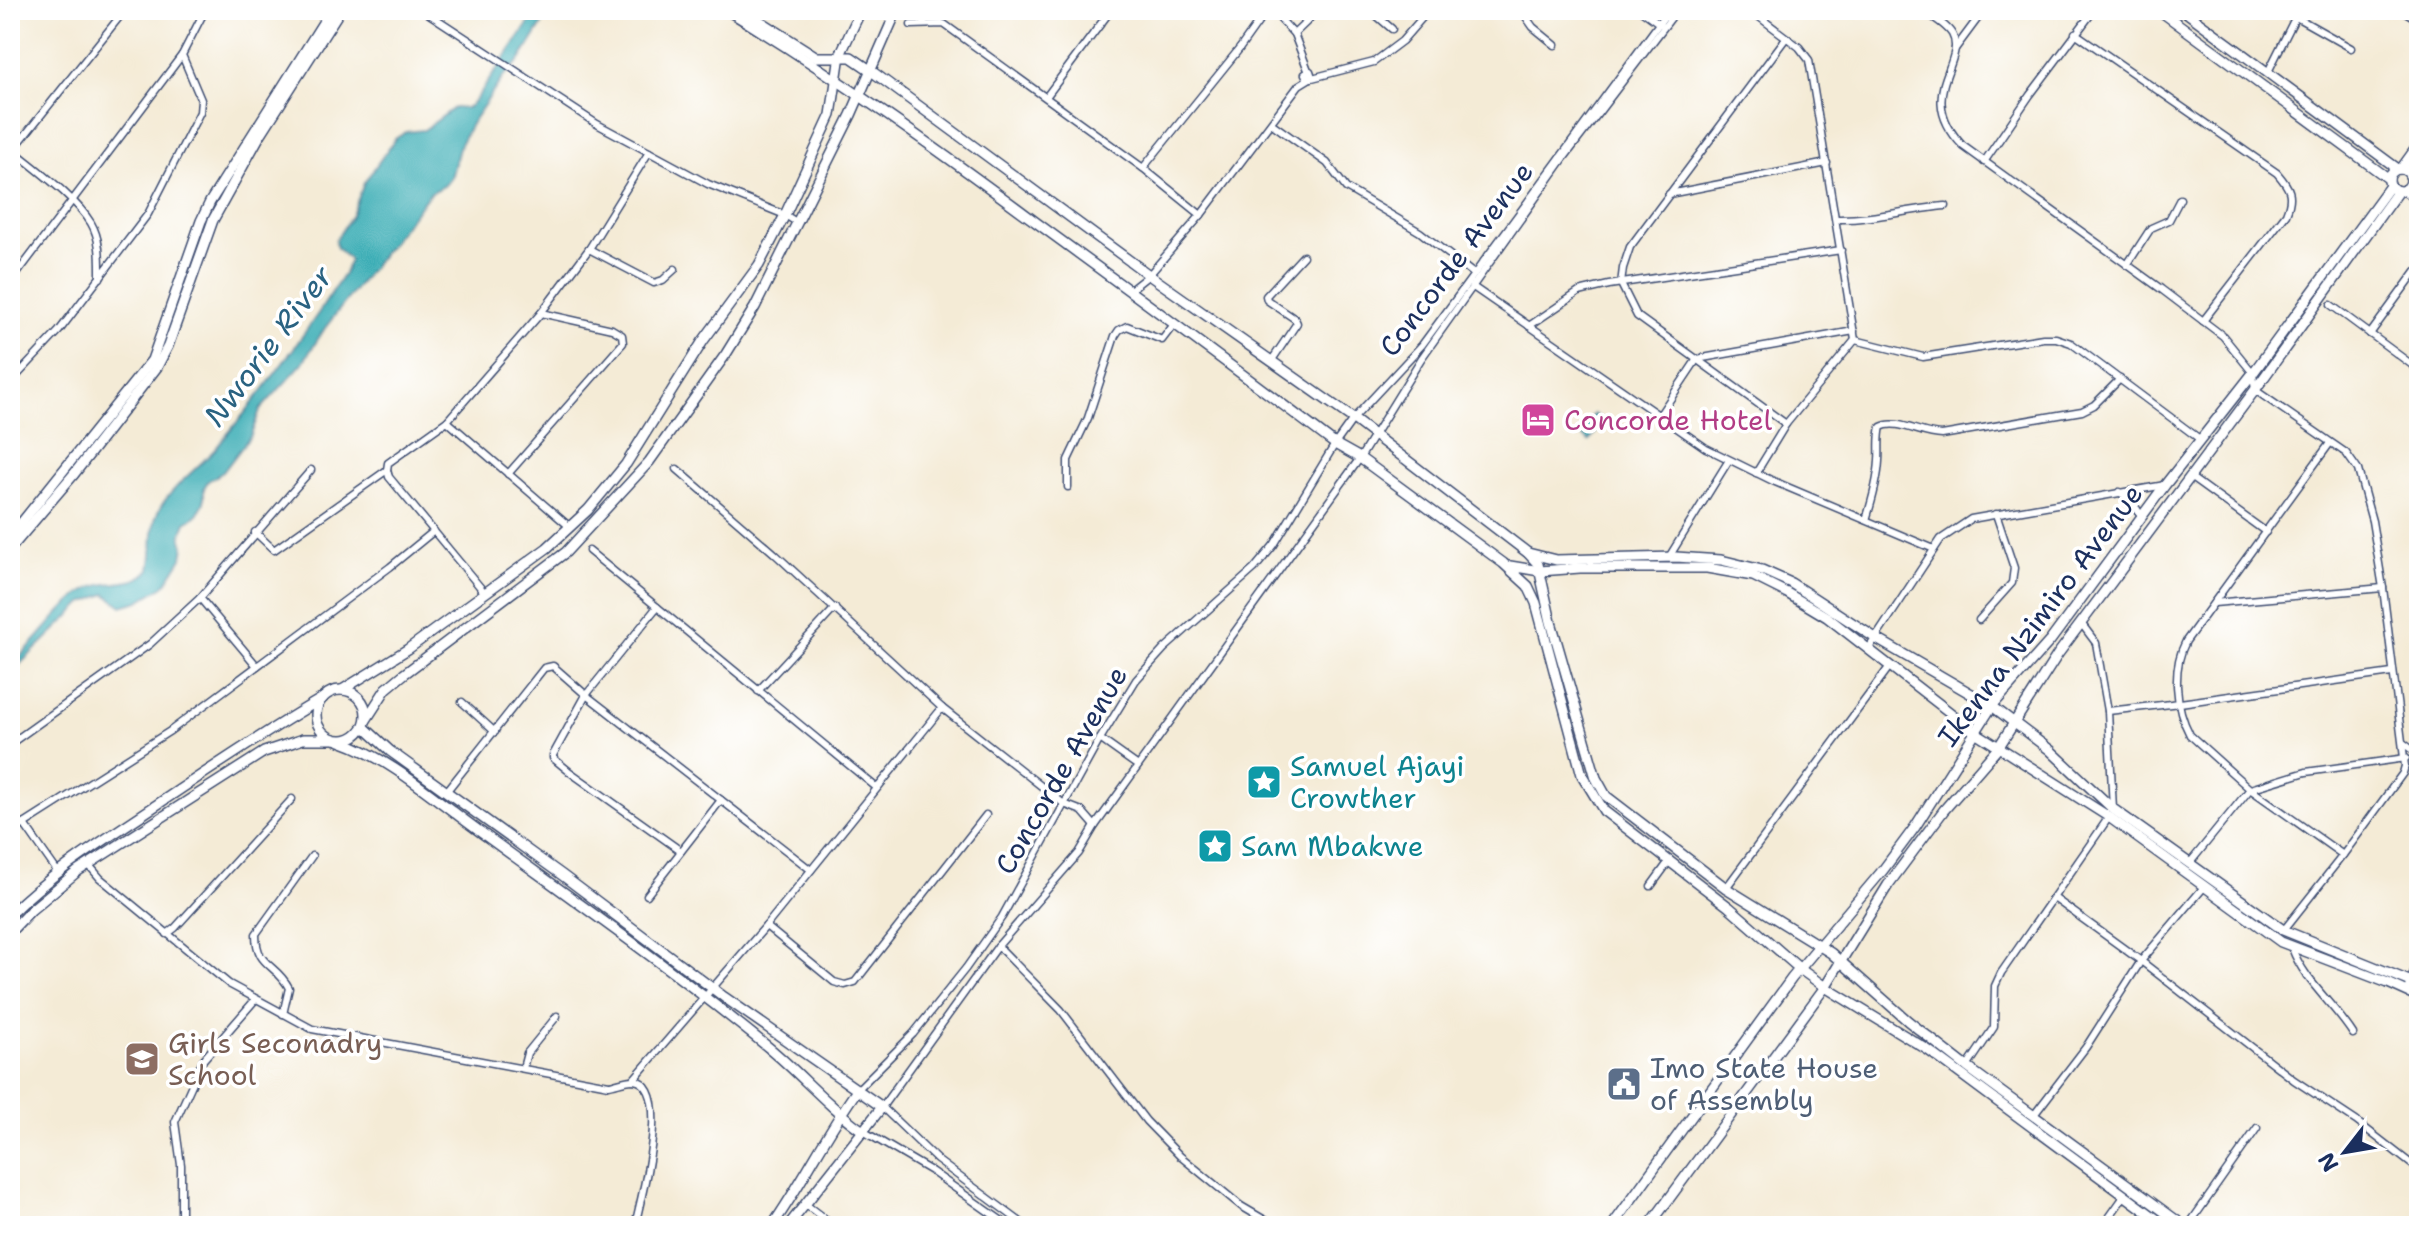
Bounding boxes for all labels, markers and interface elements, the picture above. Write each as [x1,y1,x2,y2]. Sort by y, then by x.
street label: Concorde Avenue [1370,154,1542,364]
water label: Nworie River [194,257,342,435]
hotel icon: Concorde Hotel [1519,401,1557,439]
place label: Concorde Hotel [1564,401,1773,439]
street label: Ikenna Nzimiro Avenue [1929,476,2151,754]
street label: Concorde Avenue [986,659,1136,881]
place label: Samuel Ajayi Crowther [1290,747,1464,817]
place icon: Samuel Ajayi Crowther [1245,763,1283,801]
place icon: Sam Mbakwe [1196,827,1234,865]
place label: Sam Mbakwe [1241,827,1424,865]
place label: Girls Seconadry School [168,1024,382,1094]
school or university icon: Girls Seconadry School [123,1040,161,1078]
place label: Imo State House of Assembly [1650,1049,1878,1119]
public building icon: Imo State House of Assembly [1605,1065,1643,1103]
north arrow [2305,1112,2385,1192]
text: N [2311,1147,2345,1177]

